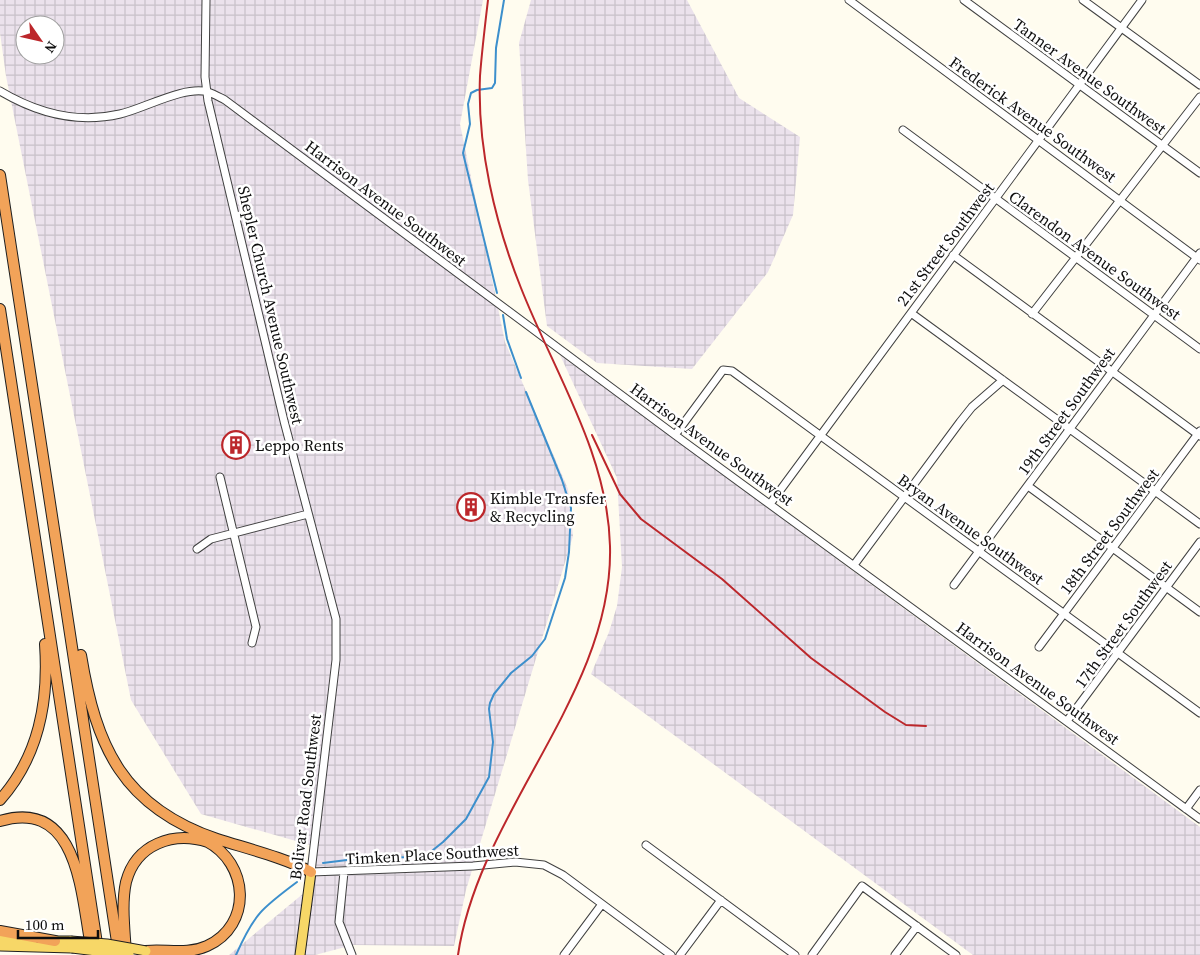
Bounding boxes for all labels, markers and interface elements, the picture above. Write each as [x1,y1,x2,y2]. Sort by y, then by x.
street label: Tanner Avenue Southwest [1009,13,1172,139]
north arrow [15,15,65,65]
text: N [40,37,62,57]
street label: Frederick Avenue Southwest [945,51,1122,188]
street label: Harrison Avenue Southwest [301,135,472,271]
street label: 21st Street Southwest [891,177,999,310]
street label: Shepler Church Avenue Southwest [233,184,309,427]
street label: Clarendon Avenue Southwest [1005,185,1186,325]
street label: 19th Street Southwest [1012,342,1120,479]
street label: Harrison Avenue Southwest [626,377,799,511]
building icon: Leppo Rents [221,430,251,460]
place label: Leppo Rents [255,434,344,456]
street label: 18th Street Southwest [1054,463,1164,598]
street label: Bryan Avenue Southwest [894,469,1049,590]
place label: Kimble Transfer & Recycling [490,487,606,527]
building icon: Kimble Transfer & Recycling [456,492,486,522]
street label: 17th Street Southwest [1069,555,1177,692]
street label: Harrison Avenue Southwest [952,616,1125,750]
street label: Bolivar Road Southwest [284,712,326,881]
street label: Timken Place Southwest [345,838,520,870]
scale bar [18,908,98,940]
text: 100 m [25,914,65,935]

